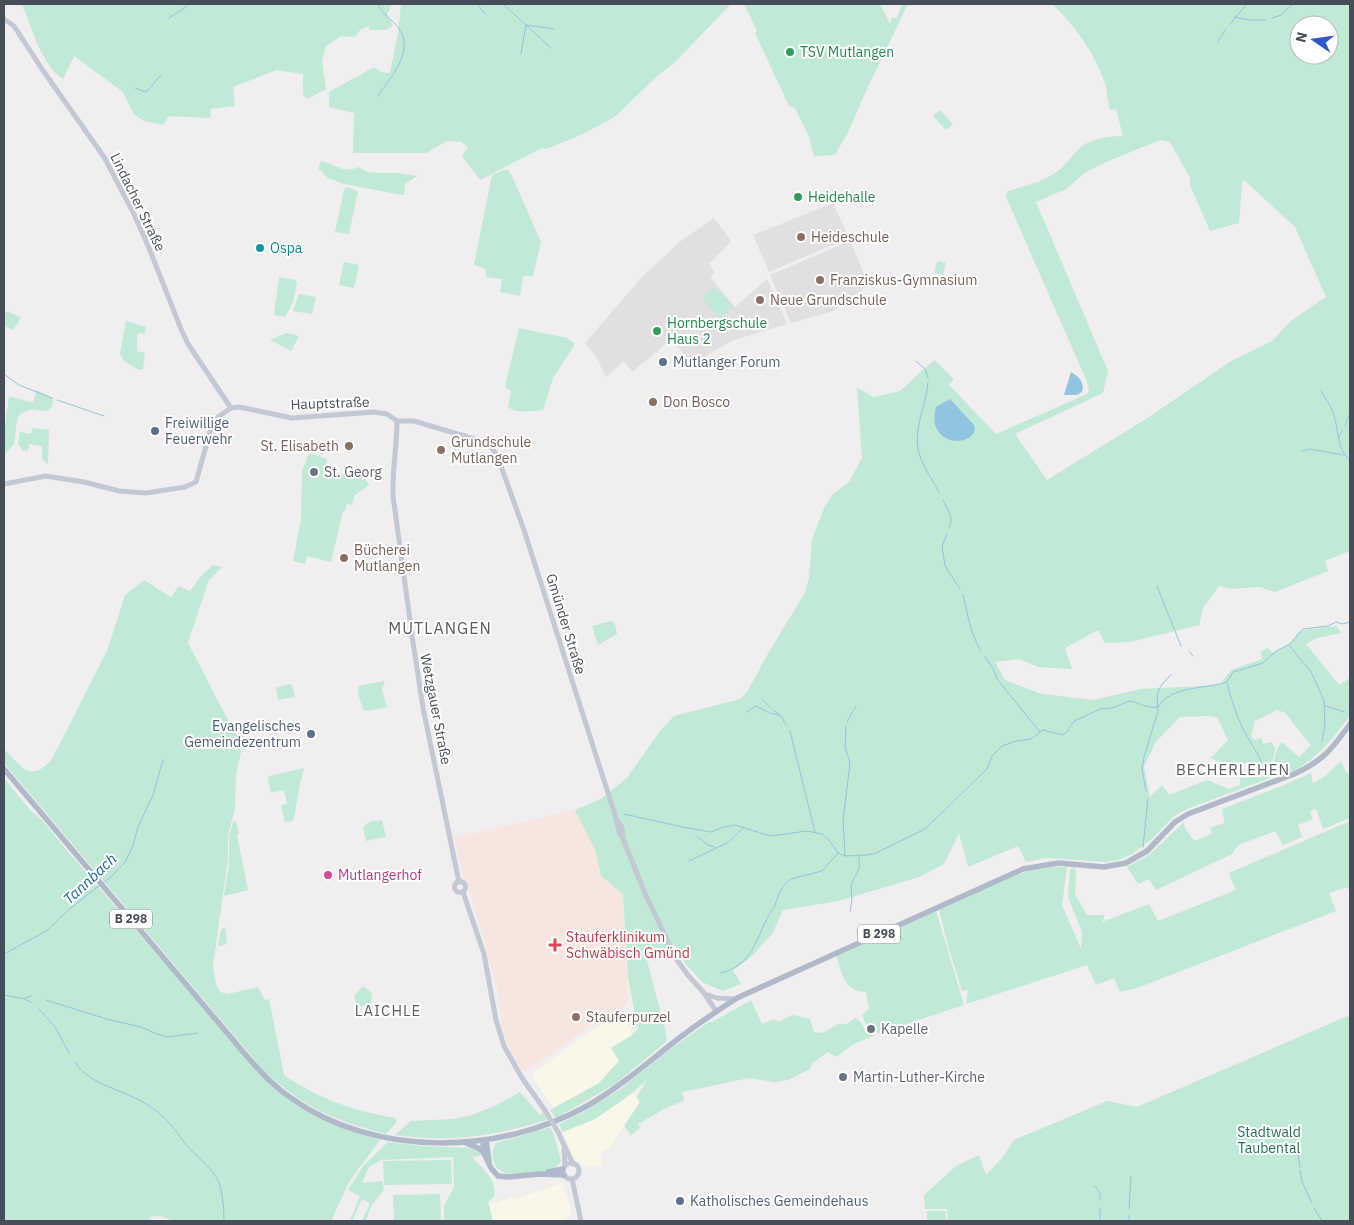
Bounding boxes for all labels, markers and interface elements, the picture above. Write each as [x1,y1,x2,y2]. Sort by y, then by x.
north arrow [1289,15,1339,65]
text: N [1291,30,1311,44]
place label: TSV Mutlangen [800,43,894,61]
marker: TSV Mutlangen [784,46,796,58]
street label: Lindacher Straße [106,150,170,255]
place label: Heidehalle [808,188,876,206]
marker: Heidehalle [792,191,804,203]
place label: Heideschule [811,228,889,246]
marker: Heideschule [795,231,807,243]
place label: Ospa [270,239,303,257]
marker: Ospa [254,242,266,254]
place label: Franziskus-Gymnasium [830,271,977,289]
marker: Franziskus-Gymnasium [814,274,826,286]
place label: Neue Grundschule [770,291,887,309]
marker: Neue Grundschule [754,294,766,306]
place label: Hornbergschule Haus 2 [667,314,767,348]
marker: Hornbergschule Haus 2 [651,325,663,337]
place label: Mutlanger Forum [673,353,781,371]
marker: Mutlanger Forum [657,356,669,368]
street label: Hauptstraße [290,393,370,413]
place label: Don Bosco [663,393,730,411]
marker: Don Bosco [647,396,659,408]
place label: Freiwillige Feuerwehr [165,414,232,448]
marker: Freiwillige Feuerwehr [149,425,161,437]
place label: Grundschule Mutlangen [451,433,531,467]
place label: St. Elisabeth [260,437,339,455]
marker: St. Elisabeth [343,440,355,452]
marker: Grundschule Mutlangen [435,444,447,456]
place label: St. Georg [324,463,382,481]
marker: St. Georg [308,466,320,478]
place label: Bücherei Mutlangen [354,541,420,575]
marker: Bücherei Mutlangen [338,552,350,564]
street label: Gmünder Straße [542,571,590,677]
district label: MUTLANGEN [388,618,492,638]
street label: Wetzgauer Straße [416,652,456,766]
place label: Evangelisches Gemeindezentrum [184,717,301,751]
marker: Evangelisches Gemeindezentrum [305,728,317,740]
district label: BECHERLEHEN [1176,760,1290,779]
water label: Tannbach [59,849,120,908]
place label: Mutlangerhof [338,866,422,884]
marker: Mutlangerhof [322,869,334,881]
road number: B 298 [110,910,152,929]
road number: B 298 [858,924,900,944]
place label: Stauferklinikum Schwäbisch Gmünd [566,928,690,962]
marker: Stauferklinikum Schwäbisch Gmünd [548,938,562,952]
district label: LAICHLE [355,1001,421,1020]
place label: Stauferpurzel [586,1008,671,1026]
marker: Stauferpurzel [570,1011,582,1023]
place label: Kapelle [881,1020,928,1038]
marker: Kapelle [865,1023,877,1035]
place label: Martin-Luther-Kirche [853,1068,985,1086]
marker: Martin-Luther-Kirche [837,1071,849,1083]
park label: Stadtwald Taubental [1237,1123,1301,1157]
place label: Katholisches Gemeindehaus [690,1192,869,1210]
marker: Katholisches Gemeindehaus [674,1195,686,1207]

